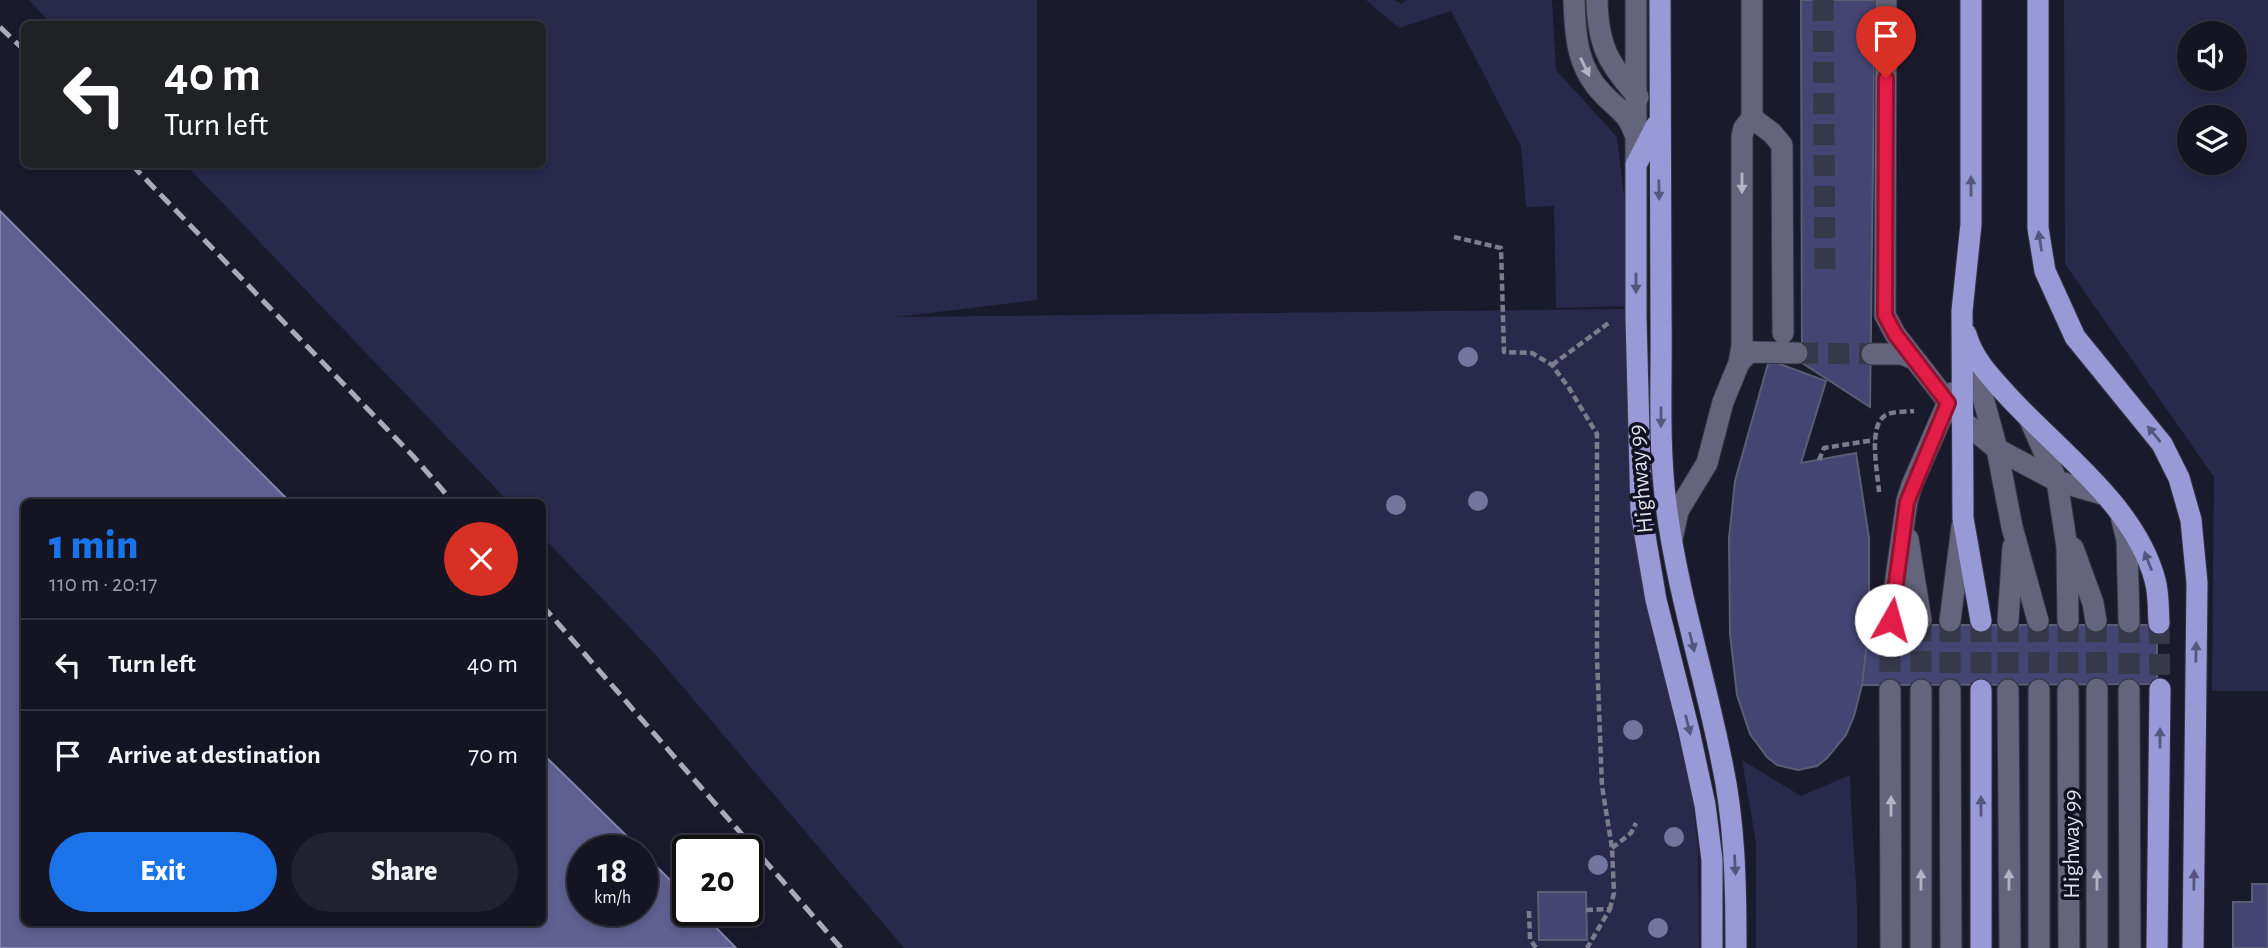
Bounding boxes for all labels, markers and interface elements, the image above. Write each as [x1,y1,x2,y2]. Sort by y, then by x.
pin [1856,6,1916,78]
icon: arrive [1867,17,1905,55]
map controls [2177,21,2247,175]
button: sound [2177,21,2247,91]
icon: left [49,49,140,140]
text: 40 m [164,51,261,100]
one-way arrow [1579,57,1591,77]
button: layers [2177,105,2247,175]
text: Turn left [164,109,268,141]
one-way arrow [1736,172,1748,194]
one-way arrow [1965,175,1977,197]
one-way arrow [1654,179,1665,201]
one-way arrow [2034,230,2045,252]
one-way arrow [1630,272,1642,294]
one-way arrow [1655,406,1667,428]
street label: Highway 99 [1624,423,1658,534]
one-way arrow [2146,425,2161,443]
button: close [444,522,518,596]
text: 1 min [49,524,138,566]
one-way arrow [2143,551,2154,572]
text: 110 m · 20:17 [49,573,157,596]
position arrow [1854,583,1928,657]
one-way arrow [1687,631,1698,653]
one-way arrow [2190,641,2202,663]
icon: left [49,646,87,684]
text: Turn left [108,651,196,677]
text: 40 m [467,651,518,677]
one-way arrow [1683,714,1694,736]
one-way arrow [2154,727,2166,749]
icon: arrive [49,737,87,775]
text: Arrive at destination [108,742,321,768]
text: 70 m [468,742,518,768]
street label: Highway 99 [2060,789,2084,899]
one-way arrow [1885,795,1897,817]
one-way arrow [1975,795,1986,817]
button: Exit [49,832,277,912]
button: Share [291,832,518,912]
speed limit sign: 20 [672,835,763,926]
text: 18 [598,854,627,889]
one-way arrow [1729,854,1740,876]
one-way arrow [1915,869,1927,891]
one-way arrow [2003,869,2015,891]
one-way arrow [2091,869,2103,891]
one-way arrow [2188,869,2200,891]
text: km/h [594,889,631,907]

